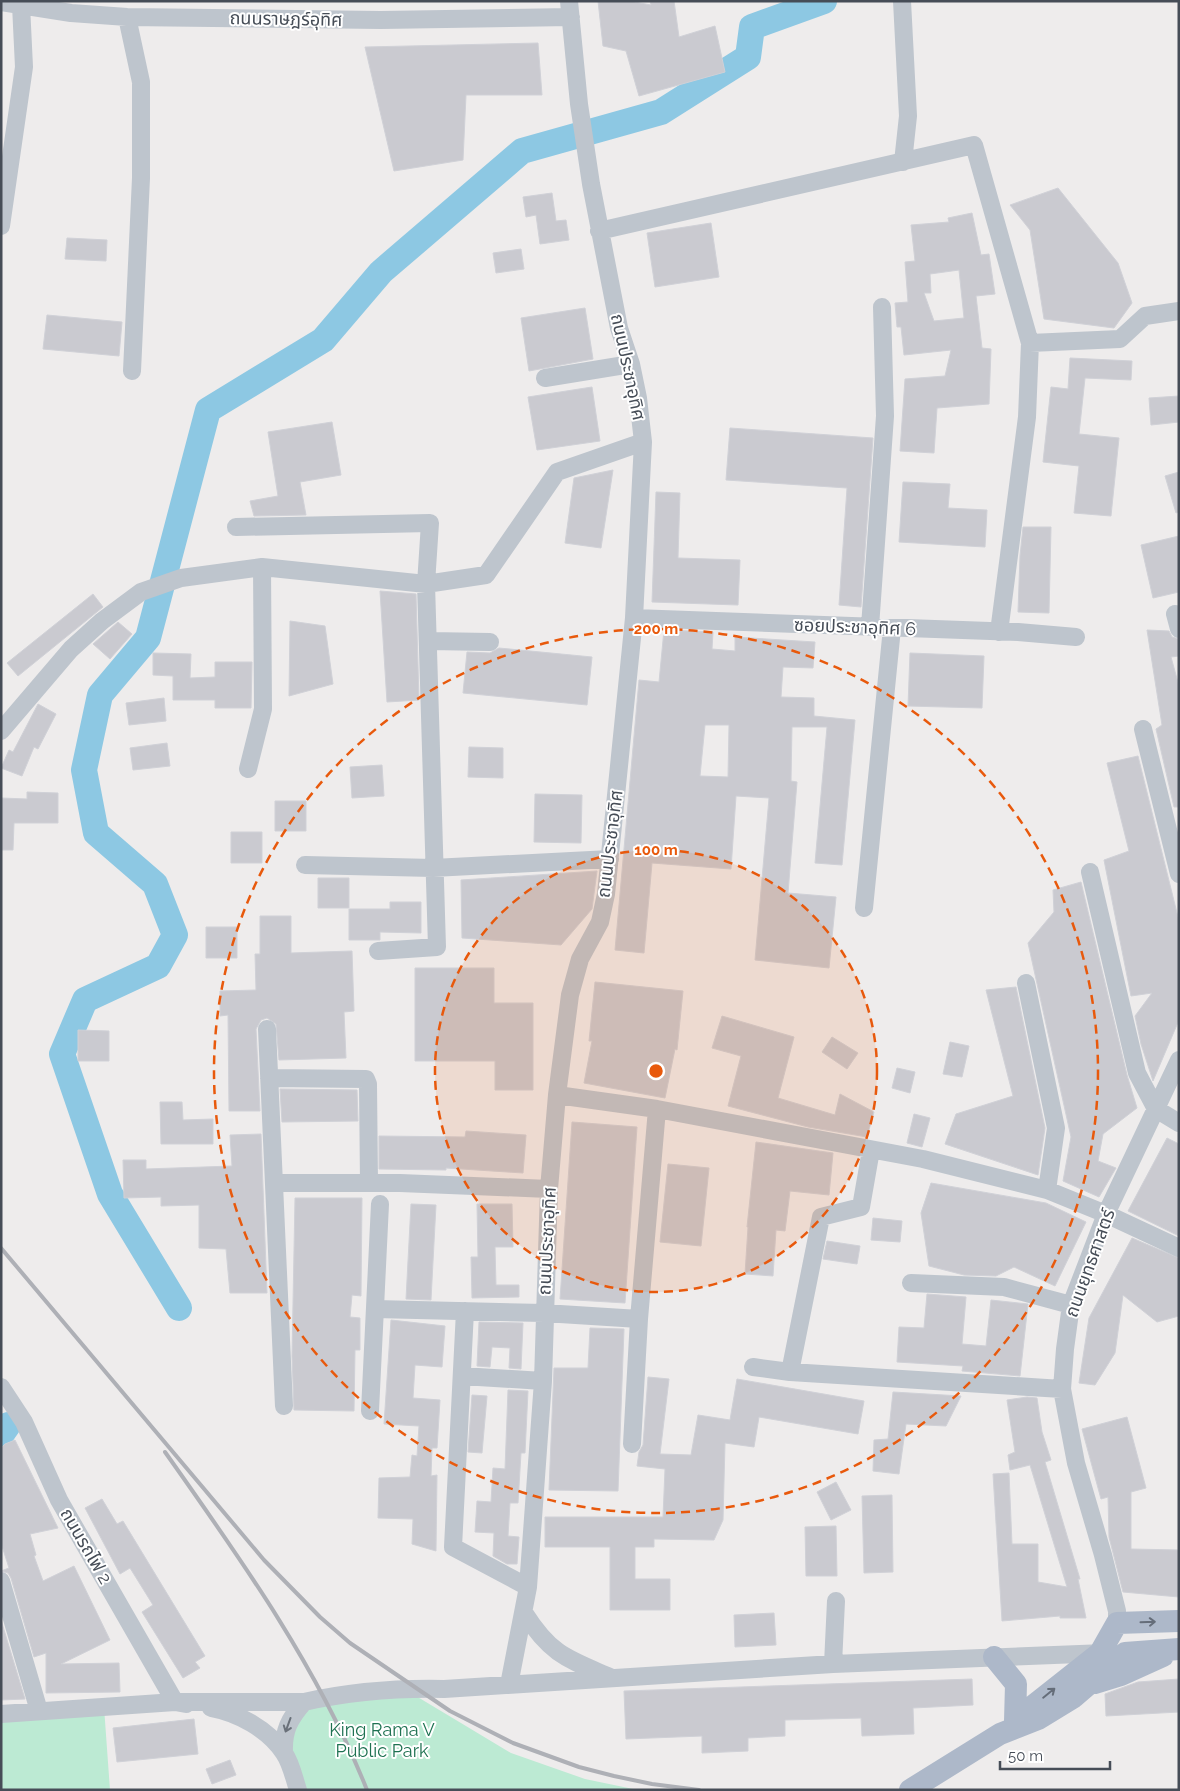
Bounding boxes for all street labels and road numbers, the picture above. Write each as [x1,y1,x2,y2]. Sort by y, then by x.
street label: ถนนราษฎร์อุทิศ [229,7,343,31]
street label: ถนนประชาอุทิศ [606,312,650,422]
street label: ซอยประชาอุทิศ 6 [794,614,917,640]
street label: ถนนประชาอุทิศ [592,789,628,899]
street label: ถนนประชาอุทิศ [533,1186,561,1296]
street label: ถนนยุทธศาสตร์ [1060,1205,1120,1320]
street label: ถนนรถไฟ 2 [56,1504,117,1587]

